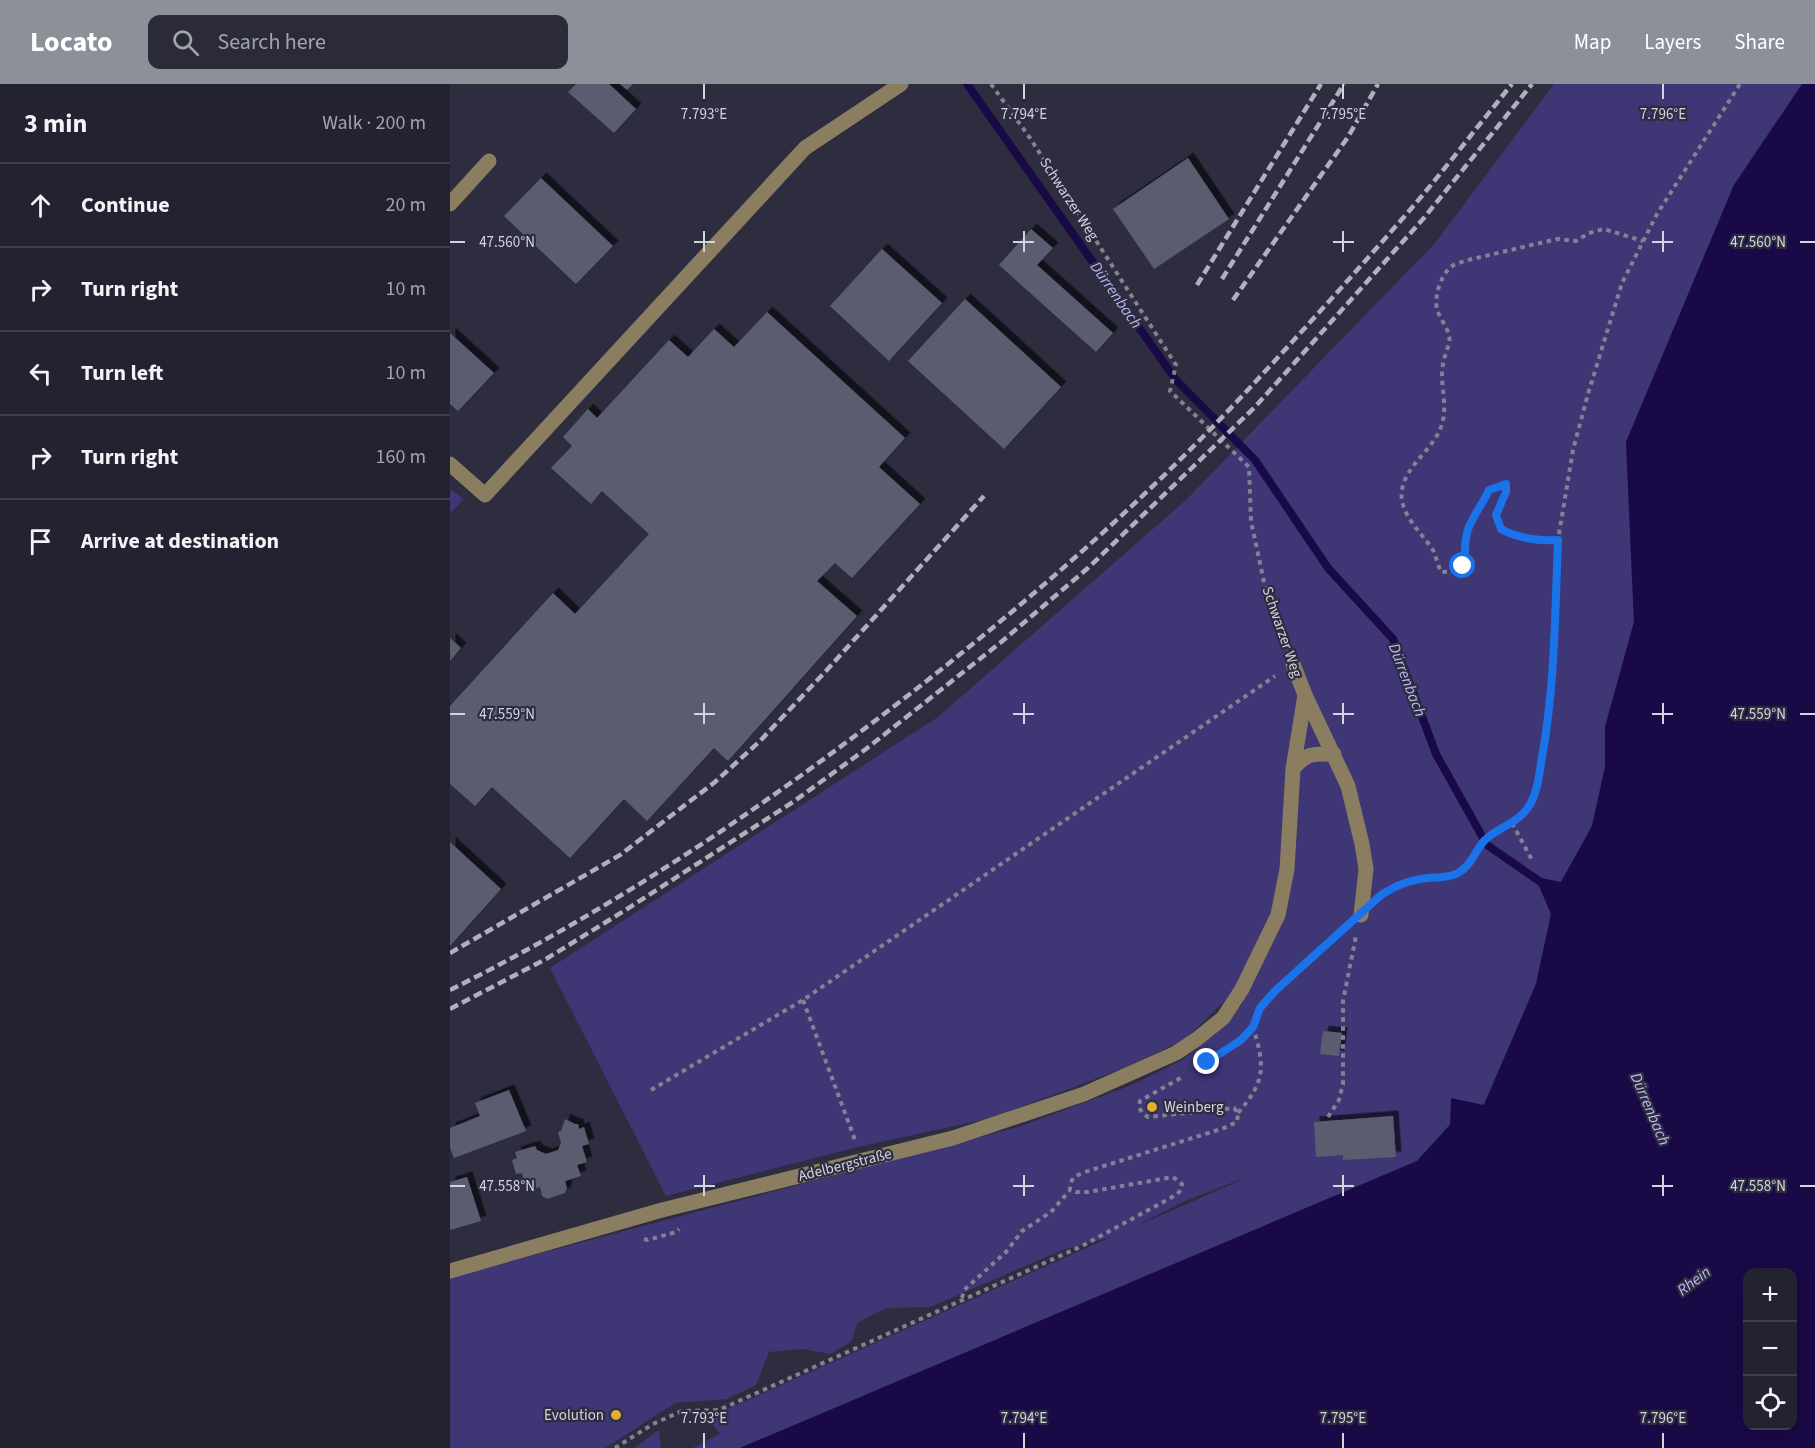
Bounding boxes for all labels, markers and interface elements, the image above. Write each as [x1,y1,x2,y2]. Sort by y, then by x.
search box [148,15,568,69]
text: Locato [30,22,112,62]
icon: search [169,26,202,59]
text: Search here [217,26,326,58]
text: Map [1574,27,1611,57]
text: Layers [1644,27,1701,57]
text: Share [1734,27,1785,57]
text: 7.793°E [681,104,727,125]
text: 7.794°E [1001,104,1047,125]
text: 7.795°E [1320,104,1366,125]
text: 7.796°E [1640,104,1686,125]
text: 3 min [24,105,87,142]
text: Walk · 200 m [322,109,426,137]
street label: Schwarzer Weg [1034,153,1104,245]
icon: ahead [24,189,57,222]
text: Continue [81,189,170,221]
text: 20 m [386,191,426,219]
text: 47.560°N [479,232,535,253]
text: 47.560°N [1730,232,1786,253]
water label: Dürrenbach [1085,257,1147,333]
icon: right [24,273,57,306]
text: Turn right [81,273,178,305]
text: 10 m [386,275,426,303]
icon: left [24,357,57,390]
text: Turn left [81,357,163,389]
text: 10 m [386,359,426,387]
icon: right [24,441,57,474]
text: Turn right [81,441,178,473]
text: 160 m [376,443,426,471]
icon: arrive [24,525,57,558]
text: Arrive at destination [81,525,279,557]
route start [1449,552,1475,578]
street label: Schwarzer Weg [1257,584,1308,681]
water label: Dürrenbach [1383,640,1431,720]
text: 47.559°N [479,704,535,725]
text: 47.559°N [1730,704,1786,725]
route end [1193,1048,1219,1074]
water label: Dürrenbach [1625,1069,1675,1149]
place label: Weinberg [1164,1097,1224,1118]
marker: Weinberg [1145,1100,1159,1114]
street label: Adelbergstraße [796,1143,894,1187]
text: 47.558°N [479,1176,535,1197]
text: 47.558°N [1730,1176,1786,1197]
water label: Rhein [1673,1261,1715,1301]
map controls [1743,1268,1797,1430]
button: + [1743,1268,1797,1322]
button: − [1743,1322,1797,1376]
button: locate [1743,1376,1797,1430]
place label: Evolution [544,1405,604,1426]
marker: Evolution [609,1408,623,1422]
text: 7.793°E [681,1408,727,1429]
text: 7.794°E [1001,1408,1047,1429]
text: 7.795°E [1320,1408,1366,1429]
text: 7.796°E [1640,1408,1686,1429]

